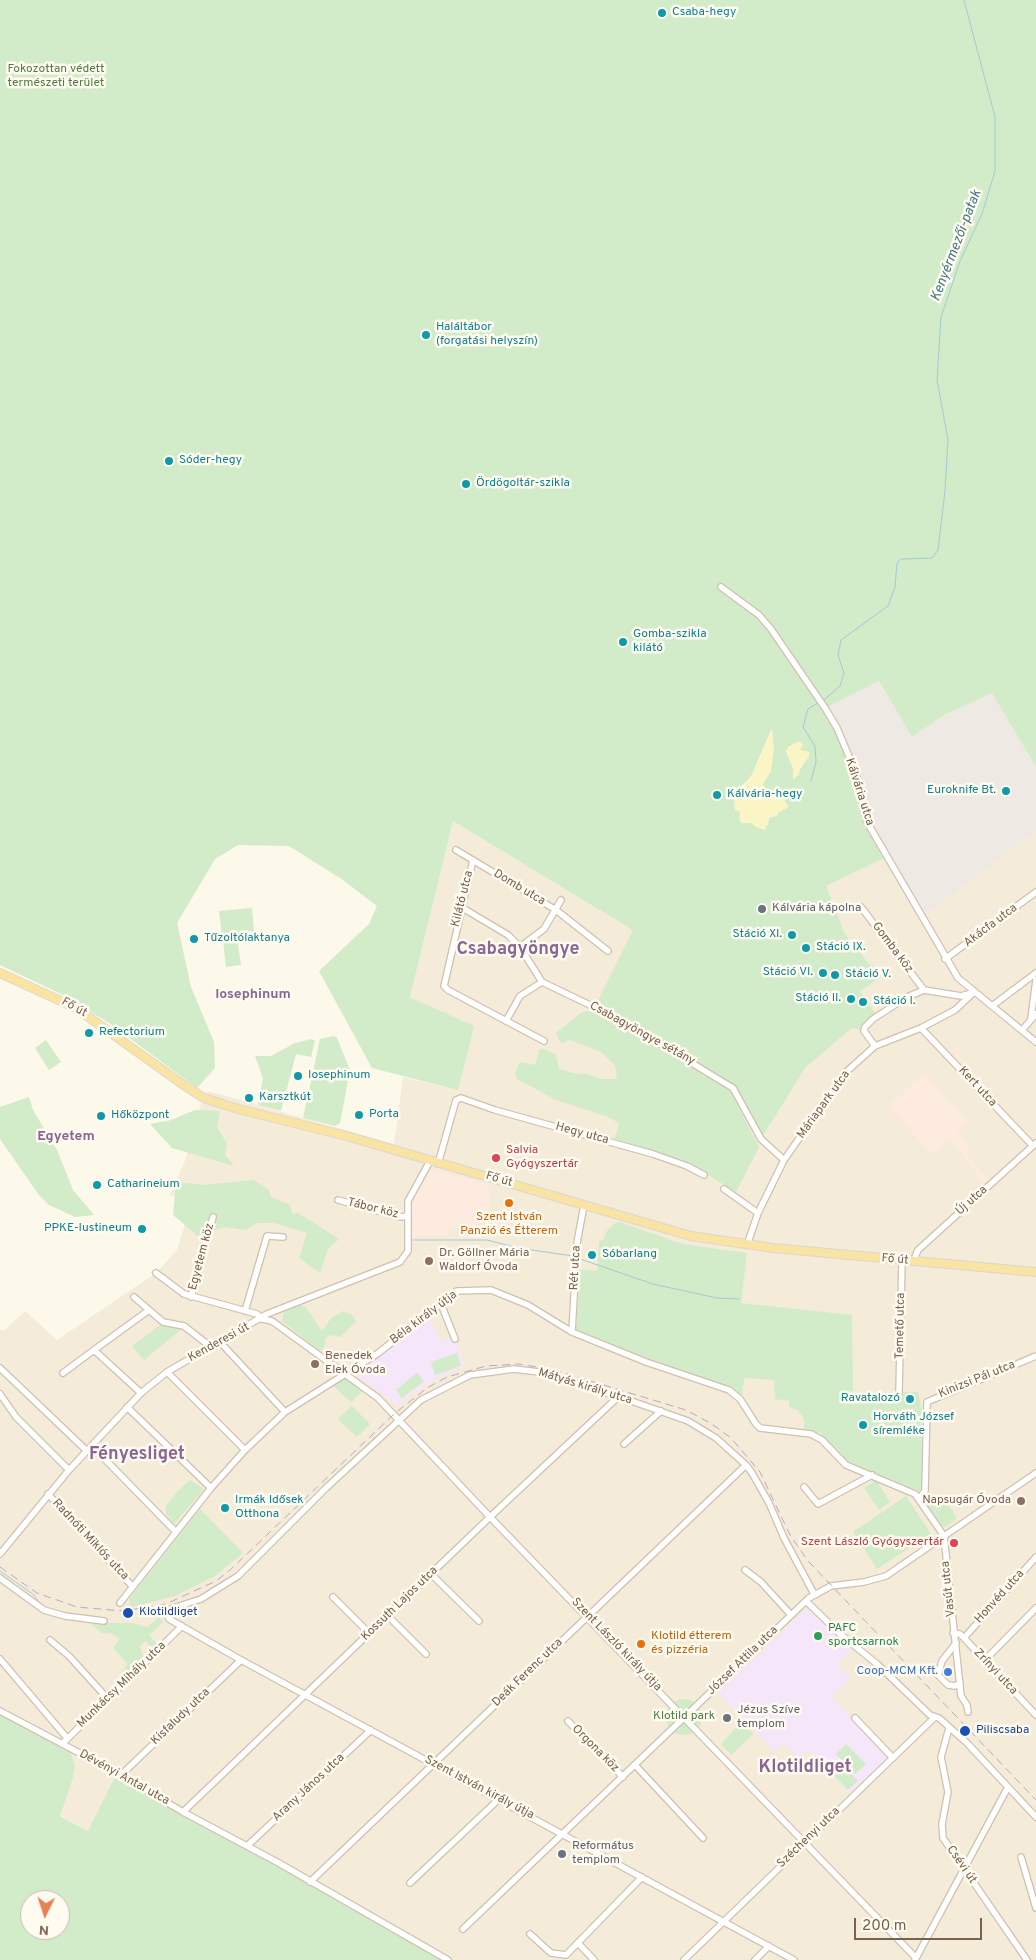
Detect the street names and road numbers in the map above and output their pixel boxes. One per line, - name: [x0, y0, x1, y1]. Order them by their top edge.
- street label: Kálvária utca: [841, 756, 877, 828]
- street label: Domb utca: [491, 867, 547, 909]
- street label: Kilátó utca: [449, 869, 477, 929]
- street label: Akácfa utca: [961, 901, 1021, 951]
- street label: Gomba köz: [868, 920, 916, 976]
- street label: Fő út: [59, 995, 89, 1021]
- street label: Csabagyöngye sétány: [587, 999, 697, 1069]
- street label: Kert utca: [955, 1064, 999, 1110]
- street label: Máriapark utca: [794, 1068, 854, 1142]
- street label: Hegy utca: [554, 1120, 610, 1148]
- street label: Fő út: [484, 1169, 514, 1191]
- street label: Új utca: [953, 1183, 991, 1219]
- street label: Tábor köz: [346, 1196, 400, 1222]
- street label: Egyetem köz: [186, 1222, 218, 1292]
- street label: Rét utca: [568, 1245, 584, 1291]
- street label: Fő út: [881, 1252, 909, 1268]
- street label: Béla király útja: [388, 1288, 460, 1348]
- street label: Temető utca: [893, 1293, 909, 1359]
- street label: Kenderesi út: [186, 1320, 252, 1366]
- street label: Kinizsi Pál utca: [937, 1358, 1017, 1402]
- street label: Mátyás király utca: [536, 1366, 634, 1408]
- street label: Radnóti Miklós utca: [49, 1496, 131, 1584]
- street label: Vasút utca: [939, 1560, 959, 1618]
- street label: Kossuth Lajos utca: [359, 1564, 441, 1644]
- street label: Honvéd utca: [972, 1567, 1028, 1627]
- street label: Szent László király útja: [568, 1595, 664, 1695]
- street label: József Attila utca: [705, 1623, 781, 1699]
- street label: Deák Ferenc utca: [490, 1636, 566, 1710]
- street label: Munkácsy Mihály utca: [75, 1639, 169, 1731]
- street label: Zrínyi utca: [970, 1646, 1020, 1698]
- street label: Kisfaludy utca: [149, 1685, 213, 1749]
- street label: Orgona köz: [568, 1722, 622, 1776]
- street label: Dévényi Antal utca: [76, 1747, 172, 1809]
- street label: Arany János utca: [270, 1751, 348, 1825]
- street label: Szent István király útja: [422, 1753, 536, 1823]
- street label: Széchenyi utca: [775, 1805, 843, 1871]
- street label: Csévi út: [943, 1843, 979, 1887]

